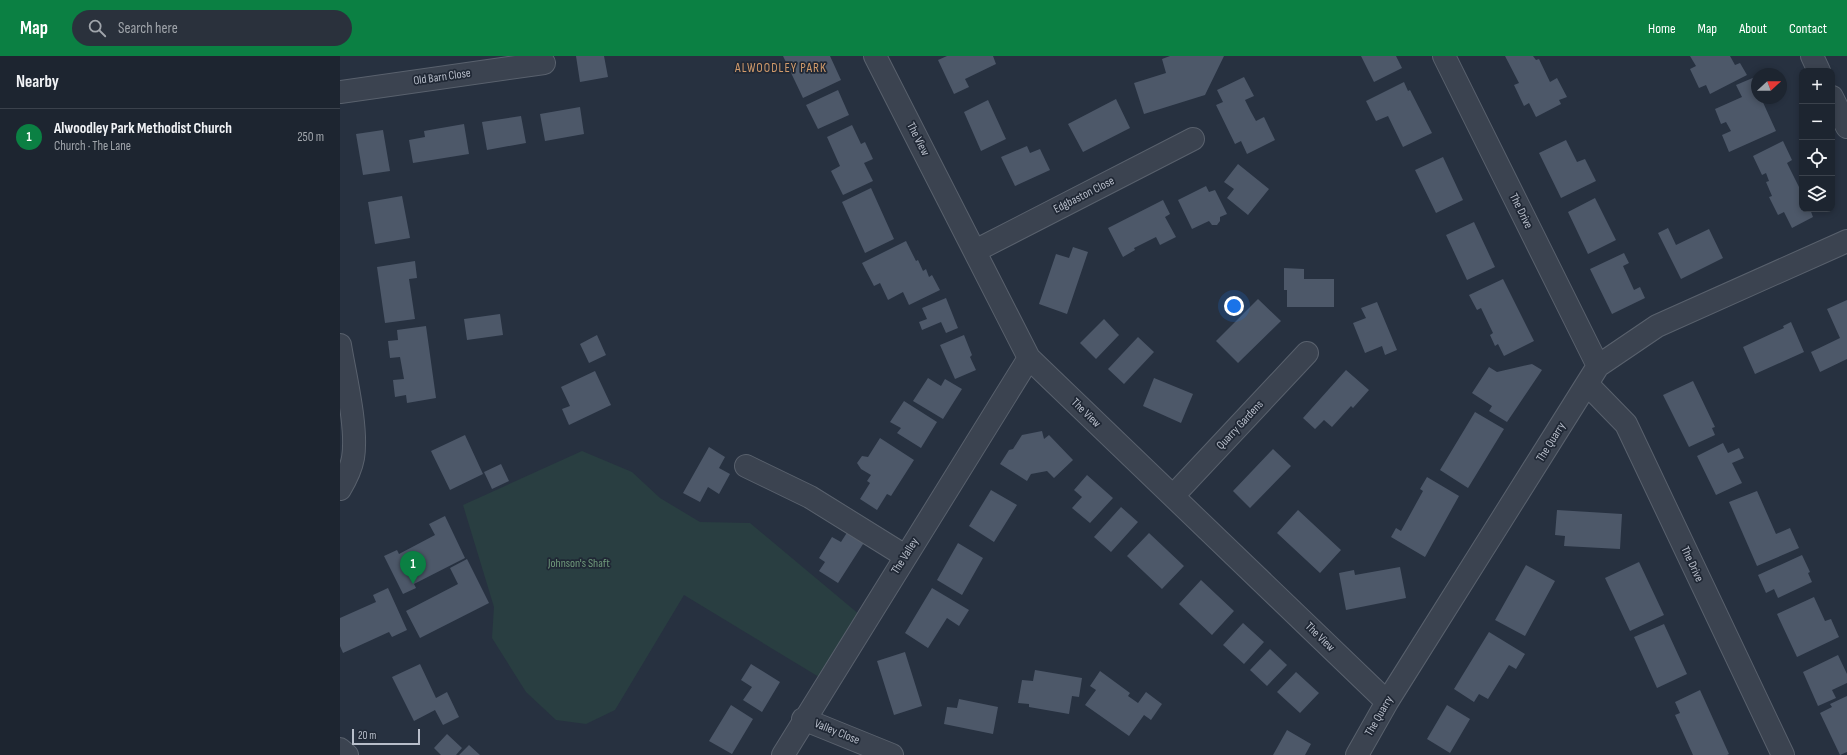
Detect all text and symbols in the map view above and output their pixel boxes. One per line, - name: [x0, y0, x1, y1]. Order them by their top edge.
- search box: [72, 10, 352, 46]
- text: Map: [20, 17, 48, 40]
- icon: search: [86, 17, 108, 39]
- text: Search here: [118, 19, 178, 38]
- text: Home: [1648, 20, 1676, 37]
- text: Map: [1698, 20, 1717, 37]
- text: About: [1739, 20, 1767, 37]
- text: Contact: [1789, 20, 1827, 37]
- district label: ALWOODLEY PARK: [734, 60, 827, 76]
- street label: Old Barn Close: [412, 66, 472, 88]
- north arrow: [1751, 68, 1787, 104]
- map controls: [1799, 68, 1835, 212]
- button: +: [1799, 68, 1835, 104]
- text: Nearby: [16, 72, 59, 92]
- button: −: [1799, 104, 1835, 140]
- text: Alwoodley Park Methodist Church: [54, 119, 232, 138]
- street label: The View: [903, 120, 933, 159]
- text: 1: [26, 129, 32, 145]
- text: 250 m: [297, 129, 324, 145]
- text: Church · The Lane: [54, 138, 131, 154]
- button: locate: [1799, 140, 1835, 176]
- street label: Edgbaston Close: [1051, 173, 1117, 217]
- button: layers: [1799, 176, 1835, 212]
- street label: The Drive: [1506, 191, 1536, 231]
- your location: [1224, 296, 1244, 316]
- street label: The View: [1068, 395, 1104, 431]
- street label: Quarry Gardens: [1213, 397, 1267, 453]
- street label: The Quarry: [1533, 419, 1569, 465]
- street label: The Valley: [888, 535, 922, 577]
- street label: The Drive: [1677, 544, 1707, 584]
- pin: 1: [400, 551, 426, 584]
- park label: Johnson's Shaft: [547, 556, 610, 571]
- street label: The View: [1302, 619, 1338, 655]
- street label: The Quarry: [1362, 693, 1397, 739]
- street label: Valley Close: [812, 716, 862, 748]
- scale bar: [352, 727, 420, 746]
- text: 20 m: [358, 729, 376, 742]

